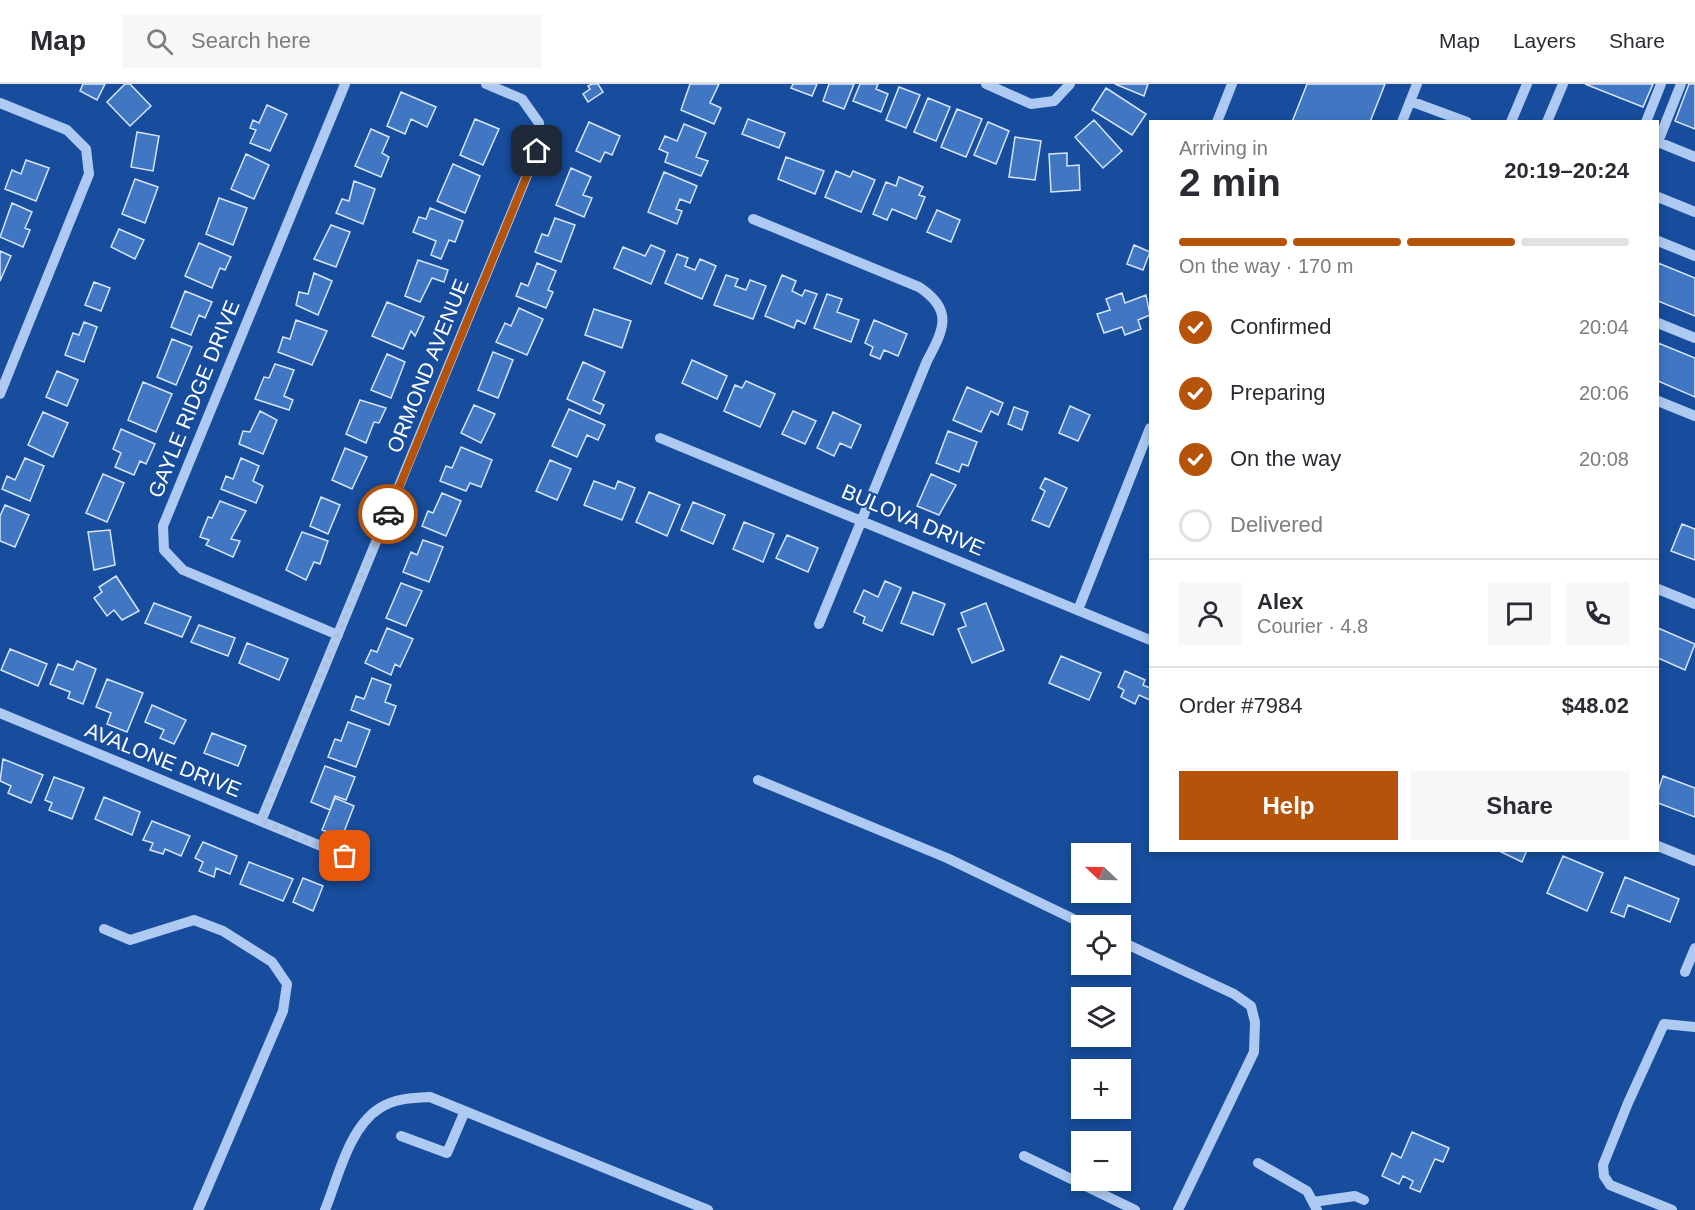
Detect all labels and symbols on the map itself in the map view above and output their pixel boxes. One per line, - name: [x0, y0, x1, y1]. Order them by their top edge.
- pin: [511, 125, 562, 176]
- street label: ORMOND AVENUE: [382, 276, 473, 456]
- street label: GAYLE RIDGE DRIVE: [143, 297, 244, 501]
- street label: BULOVA DRIVE: [839, 479, 988, 560]
- courier: [358, 484, 418, 544]
- street label: AVALONE DRIVE: [82, 718, 245, 801]
- pin: [319, 830, 370, 881]
- north arrow: [1071, 843, 1131, 903]

